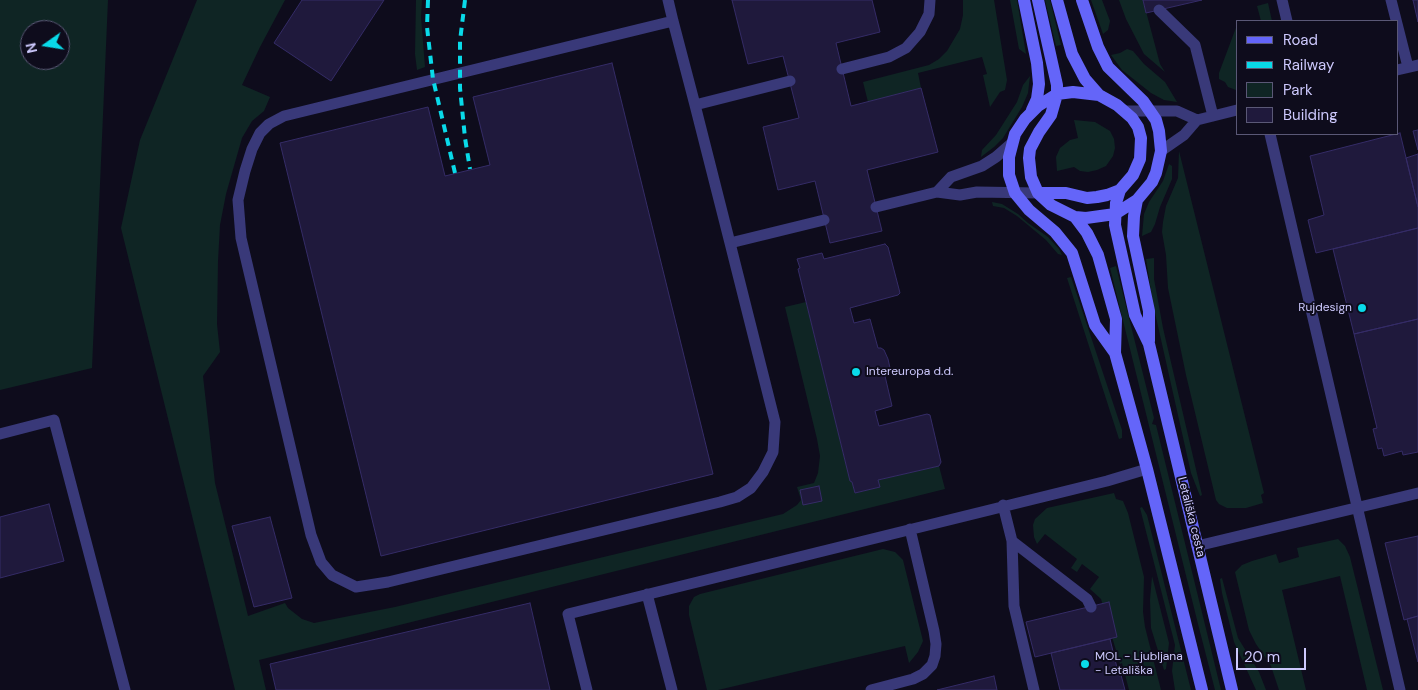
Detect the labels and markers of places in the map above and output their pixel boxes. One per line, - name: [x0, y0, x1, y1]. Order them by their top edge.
- place label: Rujdesign: [1298, 301, 1352, 315]
- marker: Rujdesign: [1356, 302, 1368, 314]
- place label: Intereuropa d.d.: [866, 365, 953, 379]
- marker: Intereuropa d.d.: [850, 366, 862, 378]
- place label: MOL - Ljubljana - Letališka: [1095, 650, 1183, 678]
- marker: MOL - Ljubljana - Letališka: [1079, 658, 1091, 670]

